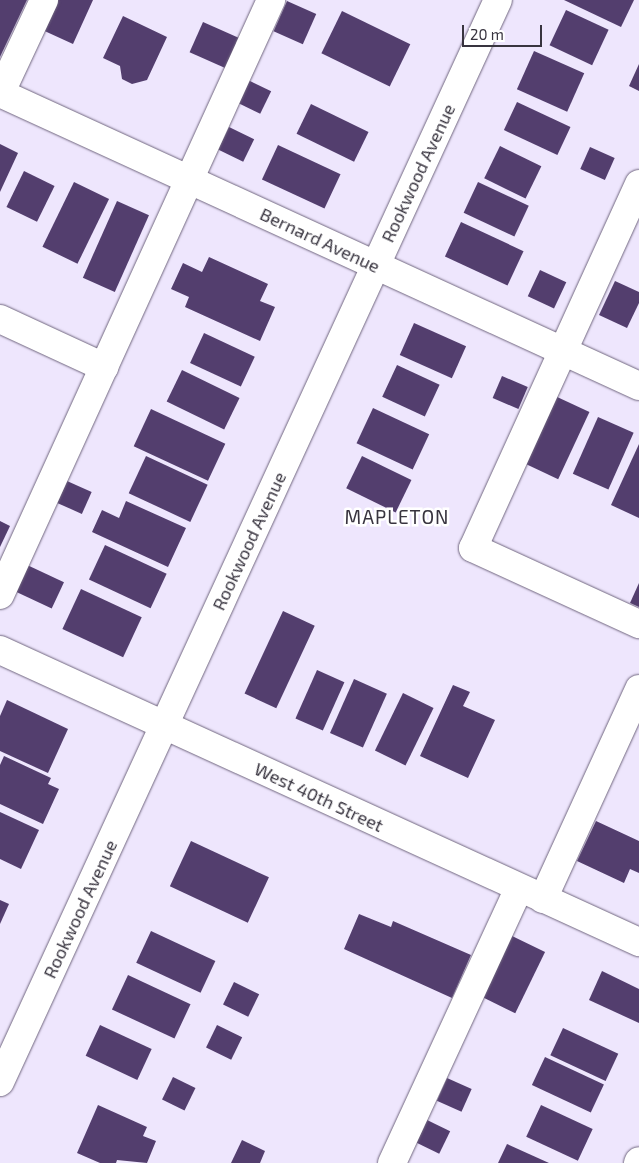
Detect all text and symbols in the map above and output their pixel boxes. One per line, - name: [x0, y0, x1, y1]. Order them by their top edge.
- scale bar: [464, 15, 544, 47]
- text: 20 m: [470, 25, 504, 43]
- street label: Rookwood Avenue: [376, 100, 460, 246]
- street label: Bernard Avenue: [256, 203, 384, 277]
- street label: Rookwood Avenue: [207, 468, 291, 614]
- district label: MAPLETON: [344, 506, 450, 528]
- street label: West 40th Street: [251, 758, 387, 836]
- street label: Rookwood Avenue: [38, 836, 122, 982]

